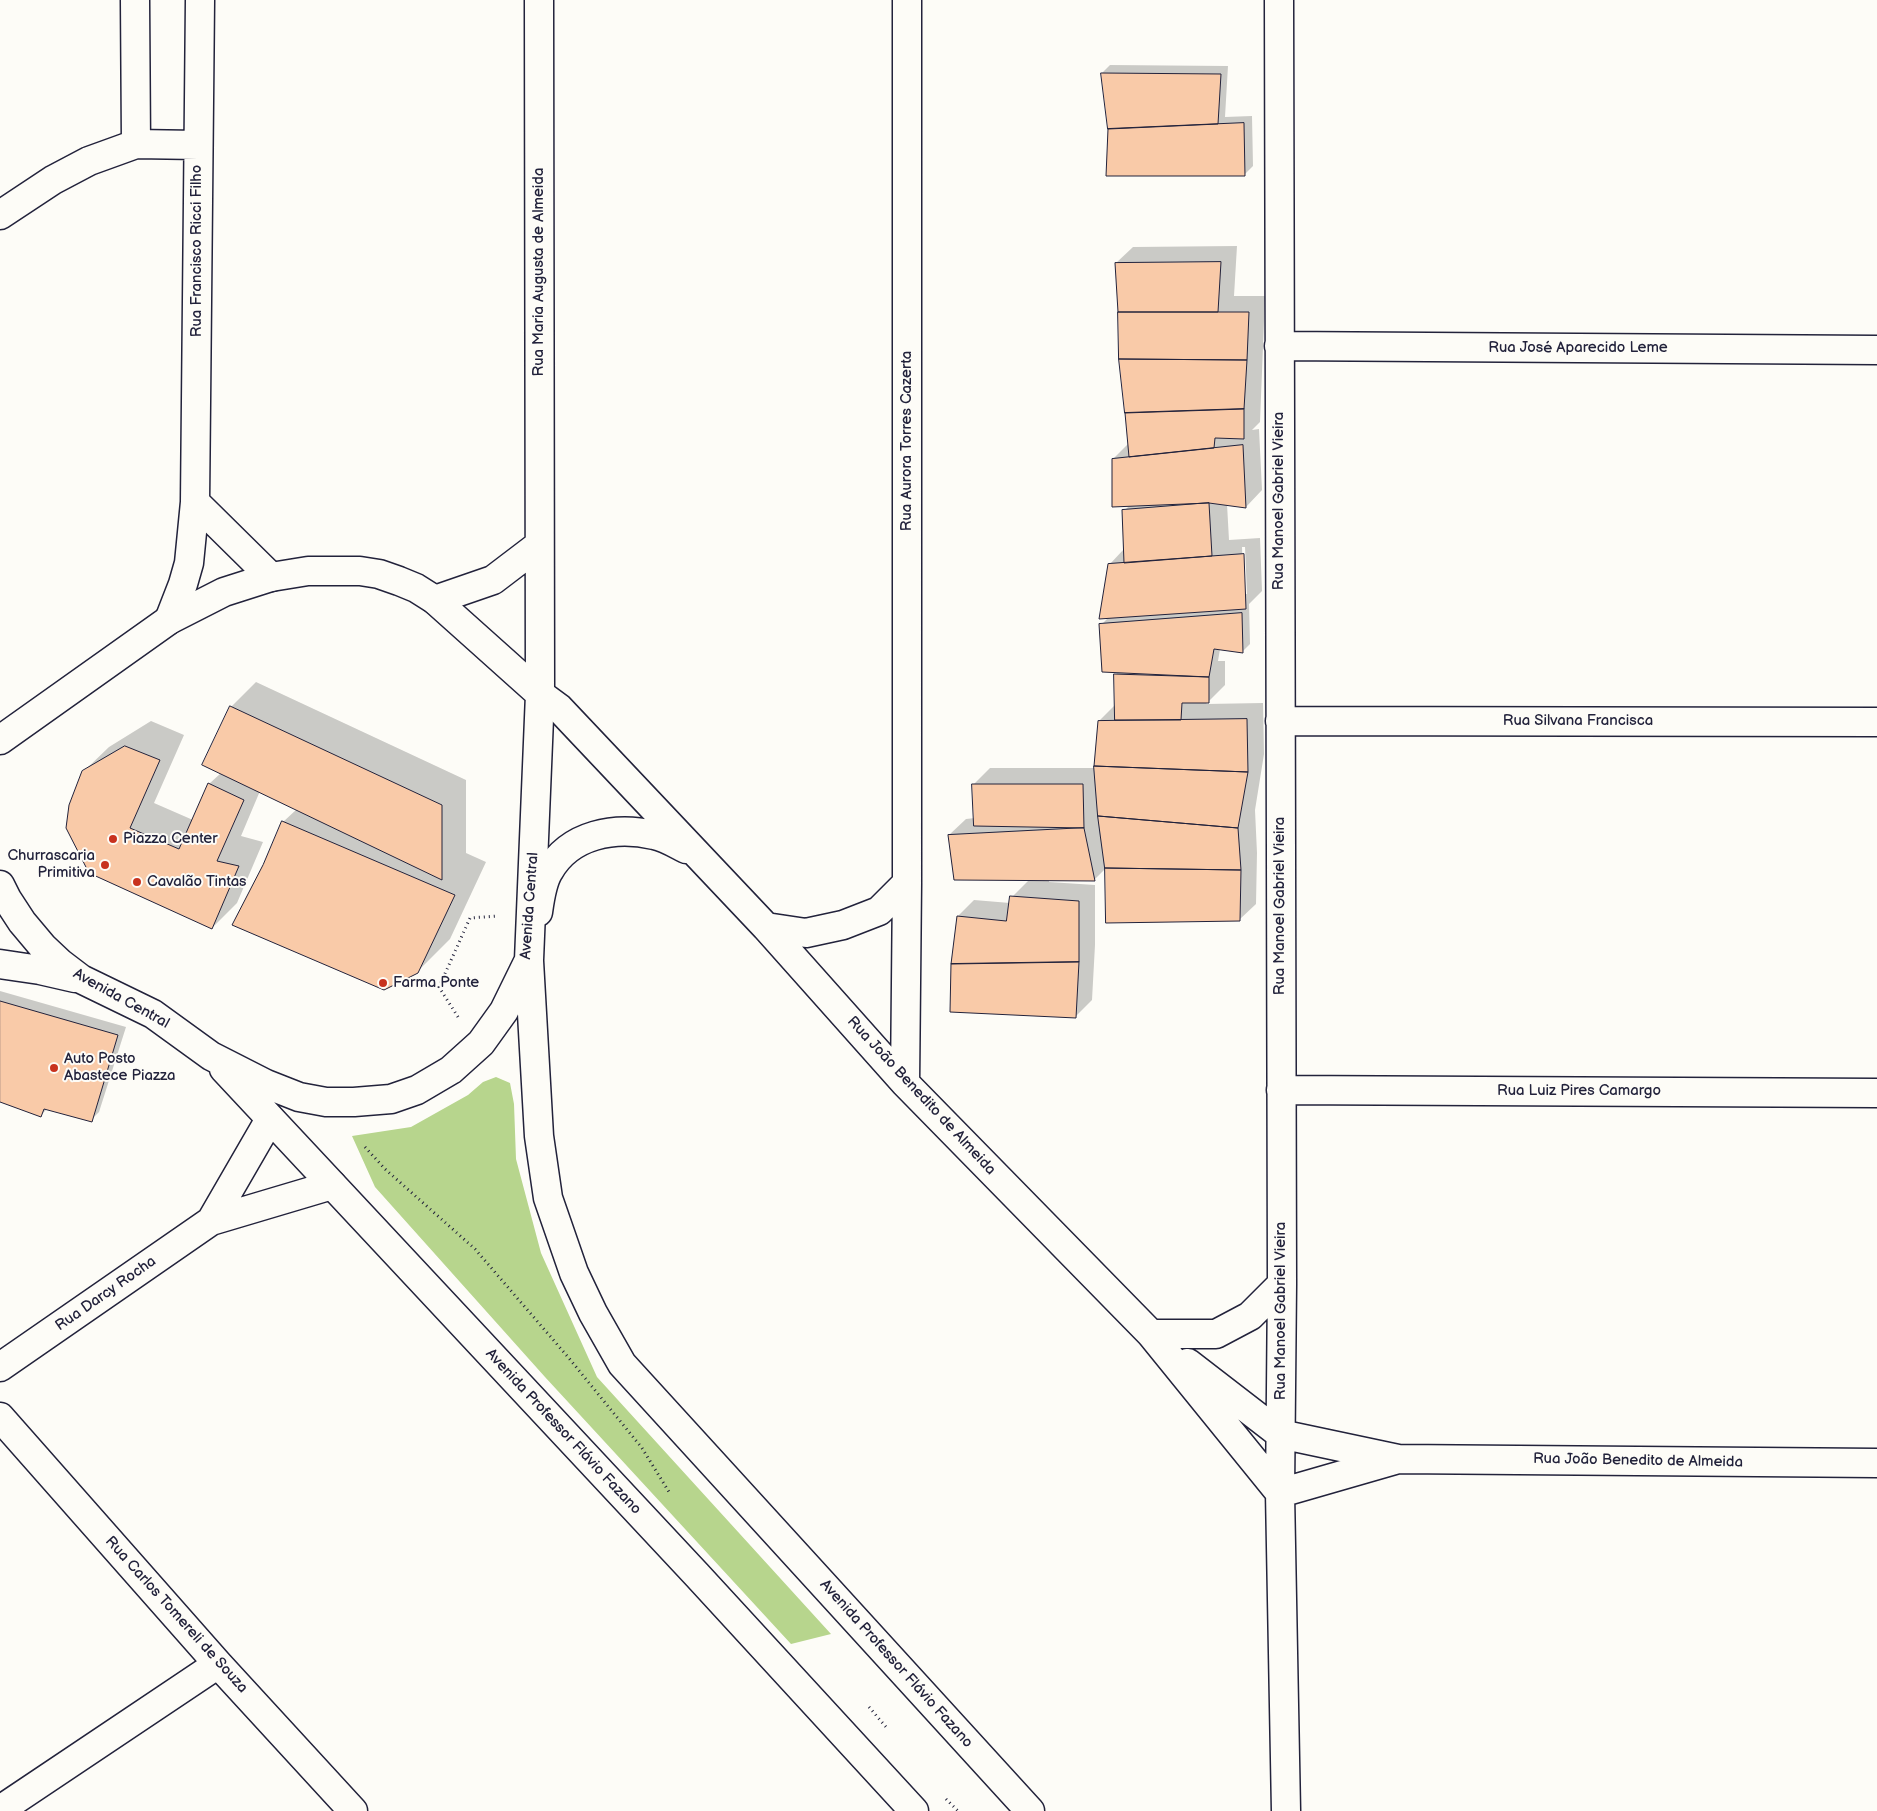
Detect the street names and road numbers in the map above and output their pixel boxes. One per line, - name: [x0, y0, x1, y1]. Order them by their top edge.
- street label: Rua Francisco Ricci Filho: [188, 165, 206, 337]
- street label: Rua Maria Augusta de Almeida: [530, 168, 548, 376]
- street label: Rua José Aparecido Leme: [1488, 339, 1668, 357]
- street label: Rua Aurora Torres Cazerta: [898, 351, 916, 531]
- street label: Rua Manoel Gabriel Vieira: [1270, 412, 1288, 590]
- street label: Rua Silvana Francisca: [1503, 712, 1653, 730]
- street label: Rua Manoel Gabriel Vieira: [1271, 817, 1289, 995]
- street label: Avenida Central: [517, 852, 543, 960]
- street label: Avenida Central: [70, 965, 172, 1033]
- street label: Rua João Benedito de Almeida: [843, 1013, 999, 1179]
- street label: Rua Luiz Pires Camargo: [1497, 1082, 1661, 1100]
- street label: Rua Manoel Gabriel Vieira: [1272, 1222, 1290, 1400]
- street label: Rua Darcy Rocha: [52, 1253, 160, 1335]
- street label: Avenida Professor Flávio Fazano: [481, 1345, 645, 1519]
- street label: Rua João Benedito de Almeida: [1533, 1450, 1743, 1472]
- street label: Rua Carlos Tomereli de Souza: [101, 1533, 251, 1697]
- street label: Avenida Professor Flávio Fazano: [816, 1576, 976, 1752]

